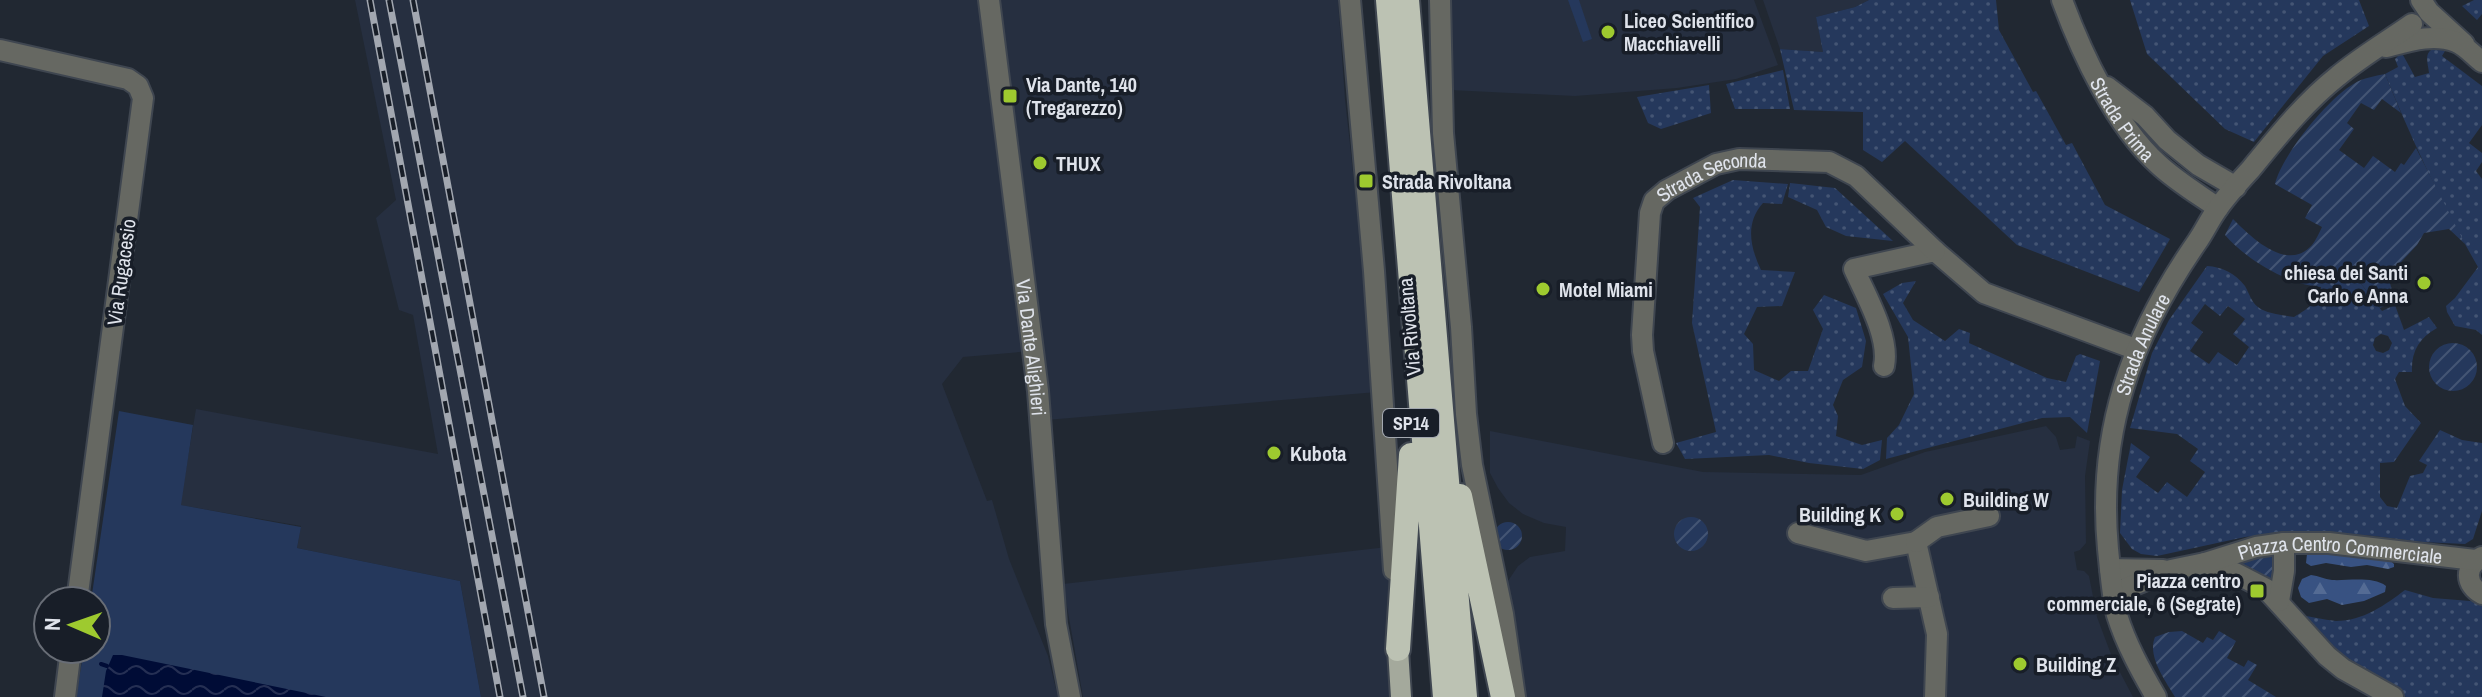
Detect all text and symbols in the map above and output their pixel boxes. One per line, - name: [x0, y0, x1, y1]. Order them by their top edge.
- place label: Liceo Scientifico Macchiavelli: [1624, 7, 1754, 57]
- marker: Liceo Scientifico Macchiavelli: [1599, 23, 1617, 41]
- place label: Via Dante, 140 (Tregarezzo): [1026, 71, 1137, 121]
- street label: Strada Prima: [2084, 72, 2161, 167]
- marker: Via Dante, 140 (Tregarezzo): [1001, 87, 1019, 105]
- street label: Strada Seconda: [1650, 146, 1767, 207]
- place label: THUX: [1056, 150, 1101, 177]
- marker: THUX: [1031, 154, 1049, 172]
- place label: Strada Rivoltana: [1382, 168, 1511, 195]
- marker: Strada Rivoltana: [1357, 172, 1375, 190]
- street label: Via Rugacesio: [100, 217, 142, 327]
- place label: chiesa dei Santi Carlo e Anna: [2284, 259, 2408, 309]
- marker: chiesa dei Santi Carlo e Anna: [2415, 274, 2433, 292]
- place label: Motel Miami: [1559, 276, 1653, 303]
- street label: Via Dante Alighieri: [1011, 277, 1053, 417]
- street label: Via Rivoltana: [1391, 277, 1427, 377]
- marker: Motel Miami: [1534, 280, 1552, 298]
- street label: Strada Anulare: [2109, 288, 2176, 398]
- road number: SP14: [1383, 409, 1439, 437]
- place label: Kubota: [1290, 440, 1346, 467]
- marker: Kubota: [1265, 444, 1283, 462]
- place label: Building W: [1963, 486, 2049, 513]
- marker: Building W: [1938, 490, 1956, 508]
- place label: Building K: [1799, 501, 1881, 528]
- marker: Building K: [1888, 505, 1906, 523]
- street label: Piazza Centro Commerciale: [2234, 529, 2444, 570]
- place label: Piazza centro commerciale, 6 (Segrate): [2047, 567, 2241, 617]
- marker: Piazza centro commerciale, 6 (Segrate): [2248, 582, 2266, 600]
- north arrow: [32, 585, 112, 665]
- text: N: [37, 617, 67, 631]
- place label: Building Z: [2036, 651, 2116, 678]
- marker: Building Z: [2011, 655, 2029, 673]

